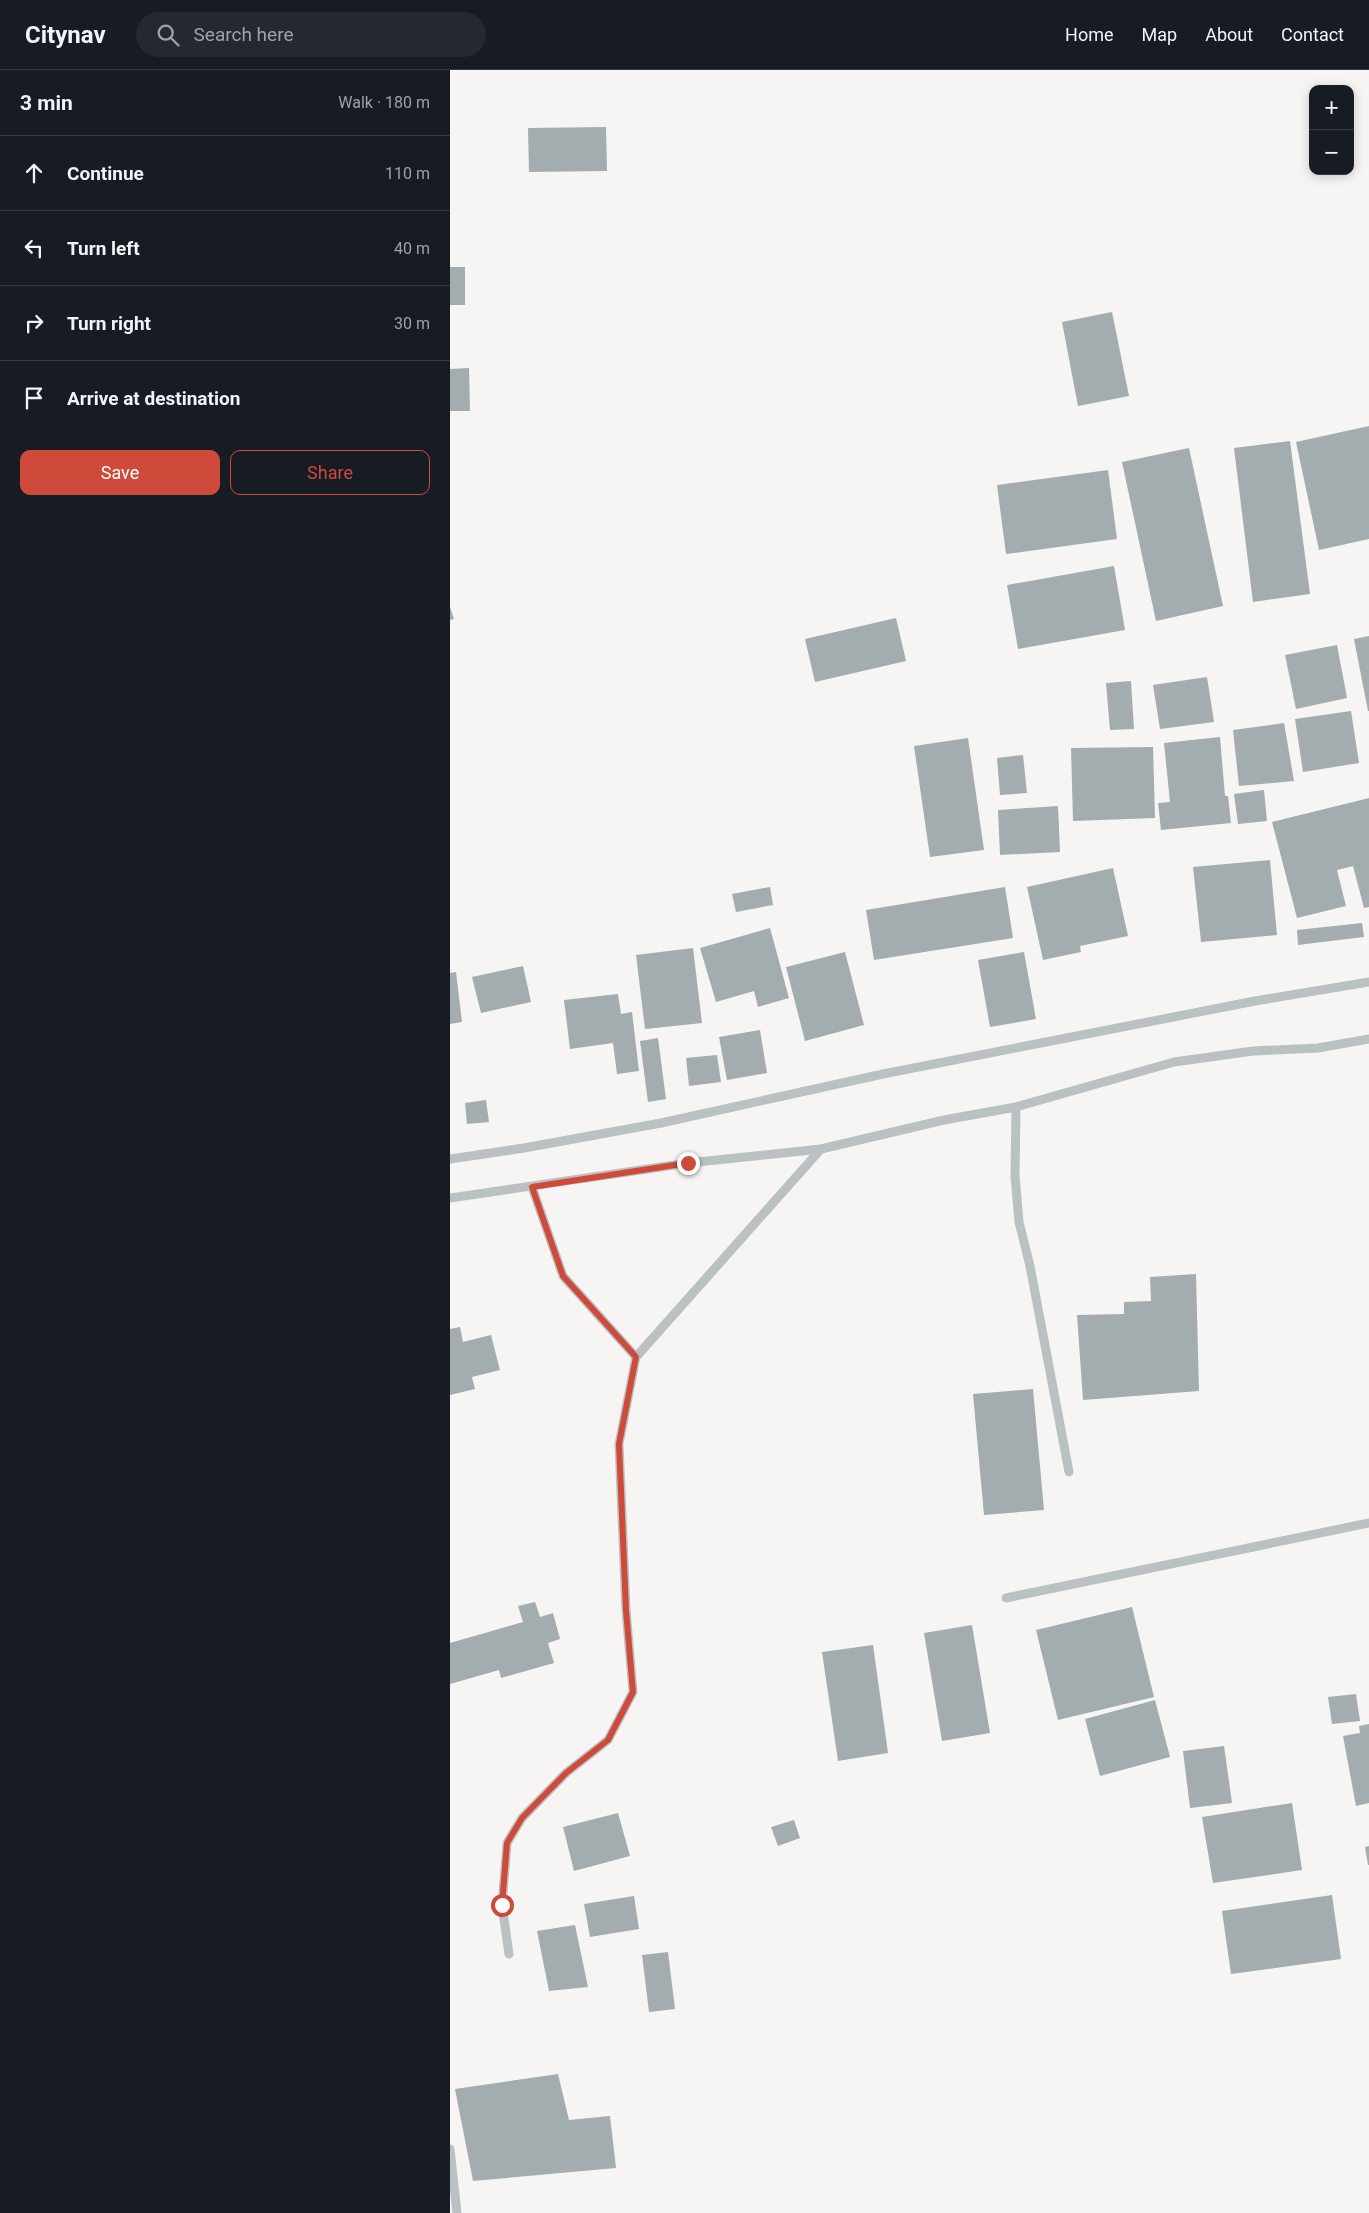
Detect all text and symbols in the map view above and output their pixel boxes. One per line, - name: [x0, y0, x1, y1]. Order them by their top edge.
- search box: [136, 12, 486, 57]
- text: Citynav: [25, 21, 106, 49]
- icon: search: [154, 21, 182, 49]
- text: Search here: [194, 23, 294, 46]
- text: Home: [1065, 24, 1114, 45]
- text: Map: [1142, 24, 1177, 45]
- text: About: [1205, 24, 1253, 45]
- text: Contact: [1281, 24, 1344, 45]
- map controls: [1309, 85, 1354, 175]
- button: +: [1309, 85, 1354, 130]
- text: 3 min: [20, 91, 73, 115]
- text: Walk · 180 m: [338, 93, 430, 112]
- button: −: [1309, 130, 1354, 175]
- icon: ahead: [20, 159, 48, 187]
- text: Continue: [67, 162, 144, 185]
- text: 110 m: [385, 164, 430, 183]
- icon: left: [20, 234, 48, 262]
- text: Turn left: [67, 237, 140, 260]
- text: 40 m: [394, 239, 430, 258]
- icon: right: [20, 309, 48, 337]
- text: Turn right: [67, 312, 151, 335]
- text: 30 m: [394, 314, 430, 333]
- icon: arrive: [20, 384, 48, 412]
- text: Arrive at destination: [67, 387, 240, 410]
- button: Save: [20, 450, 220, 495]
- button: Share: [230, 450, 430, 495]
- route end: [677, 1152, 700, 1175]
- route start: [491, 1894, 514, 1917]

